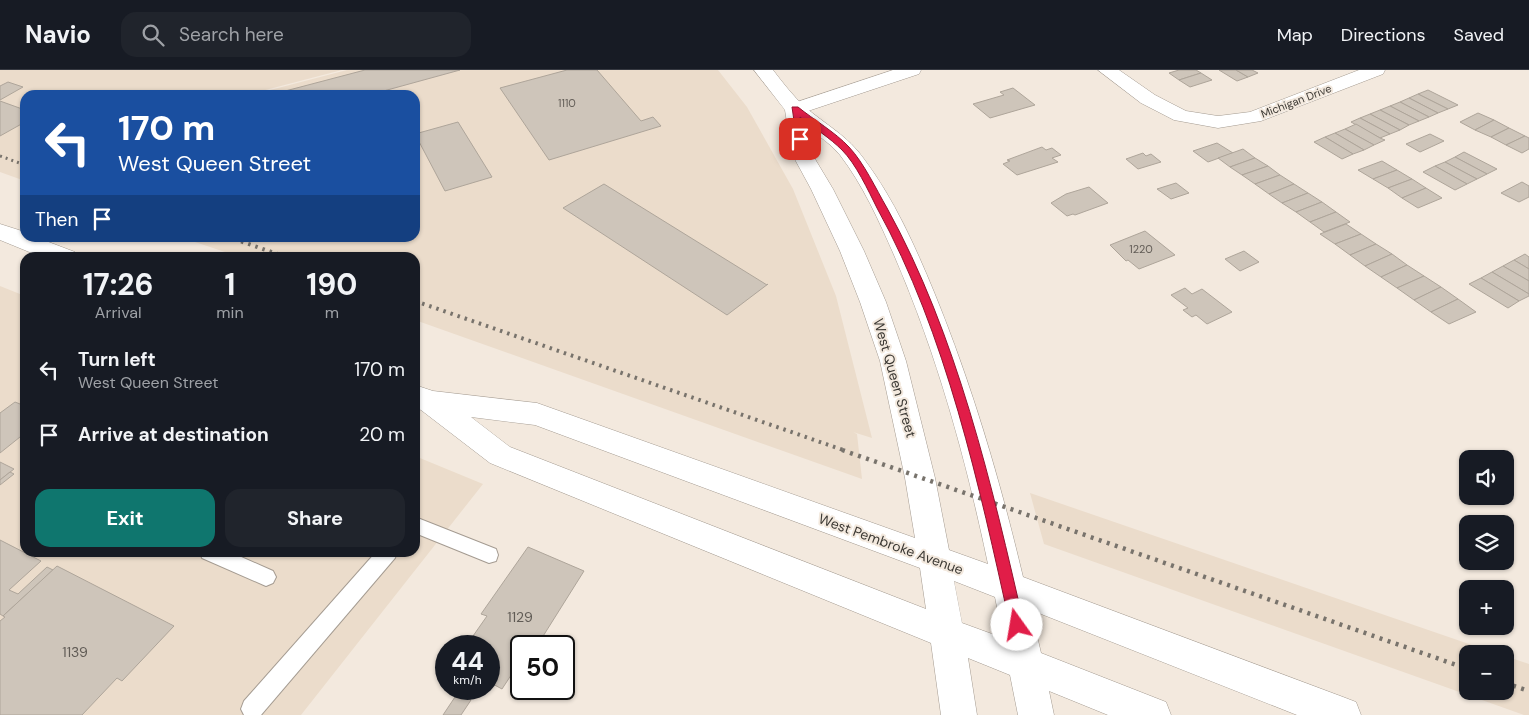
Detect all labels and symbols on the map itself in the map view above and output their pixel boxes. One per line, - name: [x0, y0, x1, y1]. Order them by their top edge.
- street label: Michigan Drive: [1259, 81, 1333, 121]
- house number: 1110: [558, 96, 576, 110]
- pin: [779, 118, 821, 160]
- house number: 1220: [1129, 242, 1153, 256]
- street label: West Queen Street: [869, 316, 921, 440]
- street label: West Pembroke Avenue: [816, 509, 966, 579]
- position arrow: [990, 598, 1042, 650]
- house number: 1129: [507, 608, 533, 626]
- speed limit sign: 50: [510, 635, 575, 700]
- house number: 1139: [62, 643, 88, 661]

